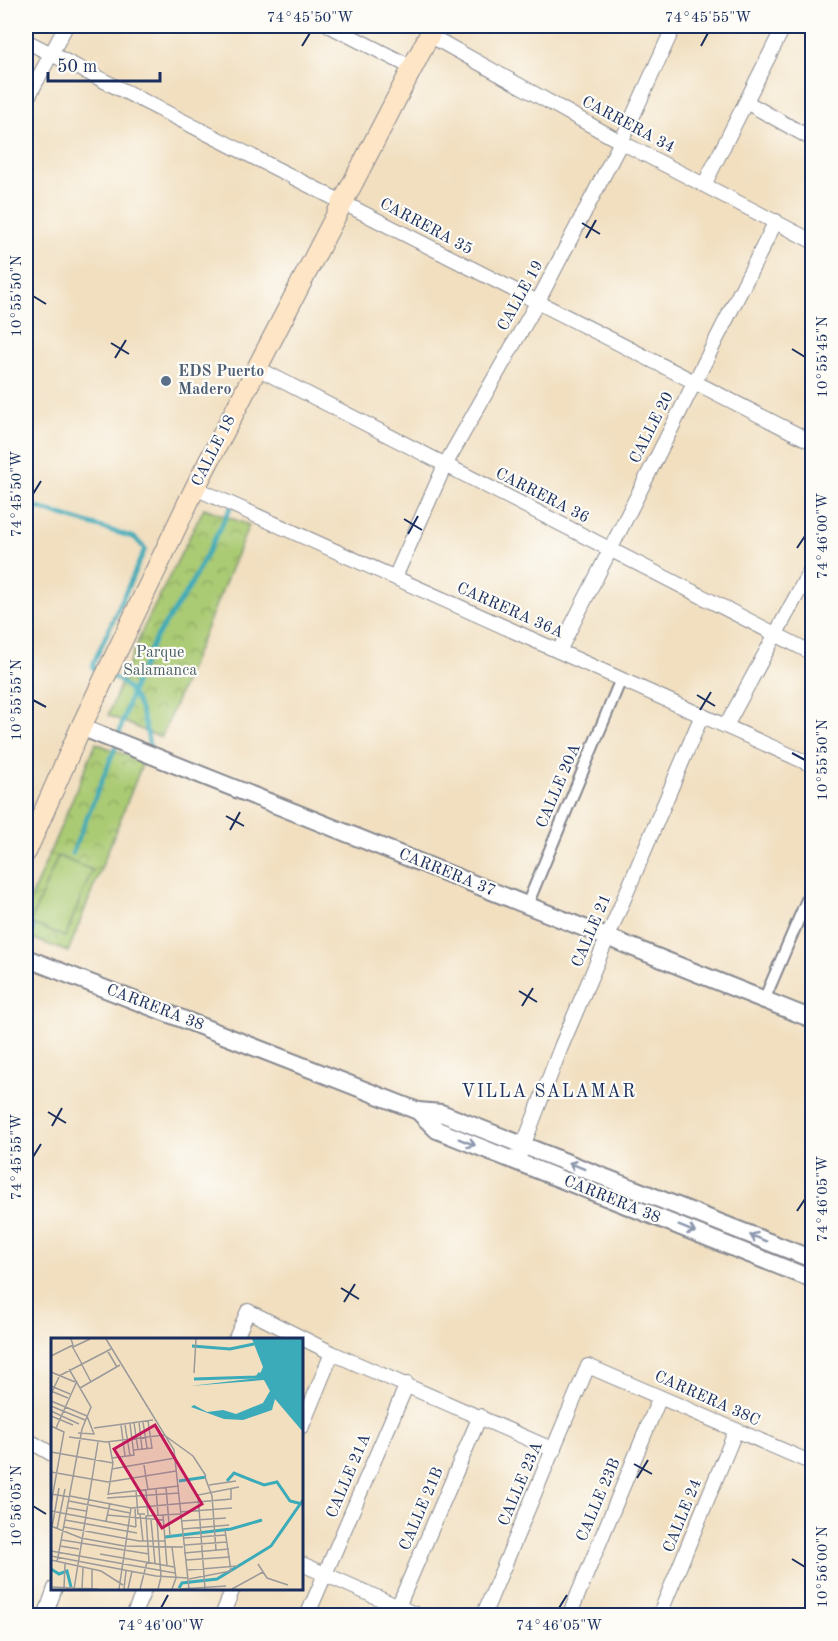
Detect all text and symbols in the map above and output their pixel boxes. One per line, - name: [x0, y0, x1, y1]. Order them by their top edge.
- text: 74°45'50"W: [267, 11, 353, 26]
- text: 74°45'55"W: [665, 11, 751, 26]
- scale bar: [48, 45, 160, 83]
- text: 50 m: [57, 58, 97, 76]
- street label: CARRERA 34: [579, 94, 677, 156]
- street label: CARRERA 35: [377, 196, 475, 258]
- text: 10°55'50"N: [10, 255, 25, 337]
- street label: CALLE 19: [495, 258, 547, 334]
- text: 10°55'45"N: [816, 316, 831, 398]
- place label: EDS Puerto Madero: [178, 364, 264, 398]
- marker: EDS Puerto Madero: [159, 374, 173, 388]
- street label: CALLE 20: [627, 390, 677, 466]
- street label: CALLE 18: [189, 413, 239, 489]
- text: 74°45'50"W: [10, 451, 25, 537]
- street label: CARRERA 36: [493, 466, 591, 526]
- text: 74°46'00"W: [816, 493, 831, 579]
- street label: CARRERA 36A: [454, 580, 566, 642]
- park label: Parque Salamanca: [123, 645, 197, 679]
- text: 10°55'55"N: [10, 659, 25, 741]
- text: 10°55'50"N: [816, 719, 831, 801]
- street label: CALLE 20A: [534, 742, 584, 830]
- street label: CARRERA 37: [396, 846, 498, 900]
- street label: CALLE 21: [569, 892, 615, 970]
- street label: CARRERA 38: [104, 982, 206, 1034]
- district label: VILLA SALAMAR: [461, 1083, 637, 1101]
- text: 74°45'55"W: [10, 1114, 25, 1200]
- one-way arrow: [457, 1137, 475, 1148]
- text: 74°46'05"W: [816, 1156, 831, 1242]
- one-way arrow: [568, 1160, 586, 1171]
- street label: CARRERA 38: [561, 1173, 663, 1227]
- one-way arrow: [677, 1224, 696, 1235]
- one-way arrow: [749, 1232, 768, 1243]
- inset map: [51, 1338, 303, 1590]
- street label: CARRERA 38C: [652, 1369, 762, 1429]
- street label: CALLE 21A: [324, 1432, 374, 1520]
- street label: CALLE 23A: [496, 1440, 546, 1528]
- street label: CALLE 23B: [574, 1456, 624, 1544]
- text: 10°56'05"N: [10, 1465, 25, 1547]
- street label: CALLE 21B: [397, 1465, 447, 1553]
- street label: CALLE 24: [661, 1477, 705, 1555]
- text: 10°56'00"N: [816, 1526, 831, 1608]
- text: 74°46'00"W: [118, 1619, 204, 1634]
- text: 74°46'05"W: [516, 1619, 602, 1634]

